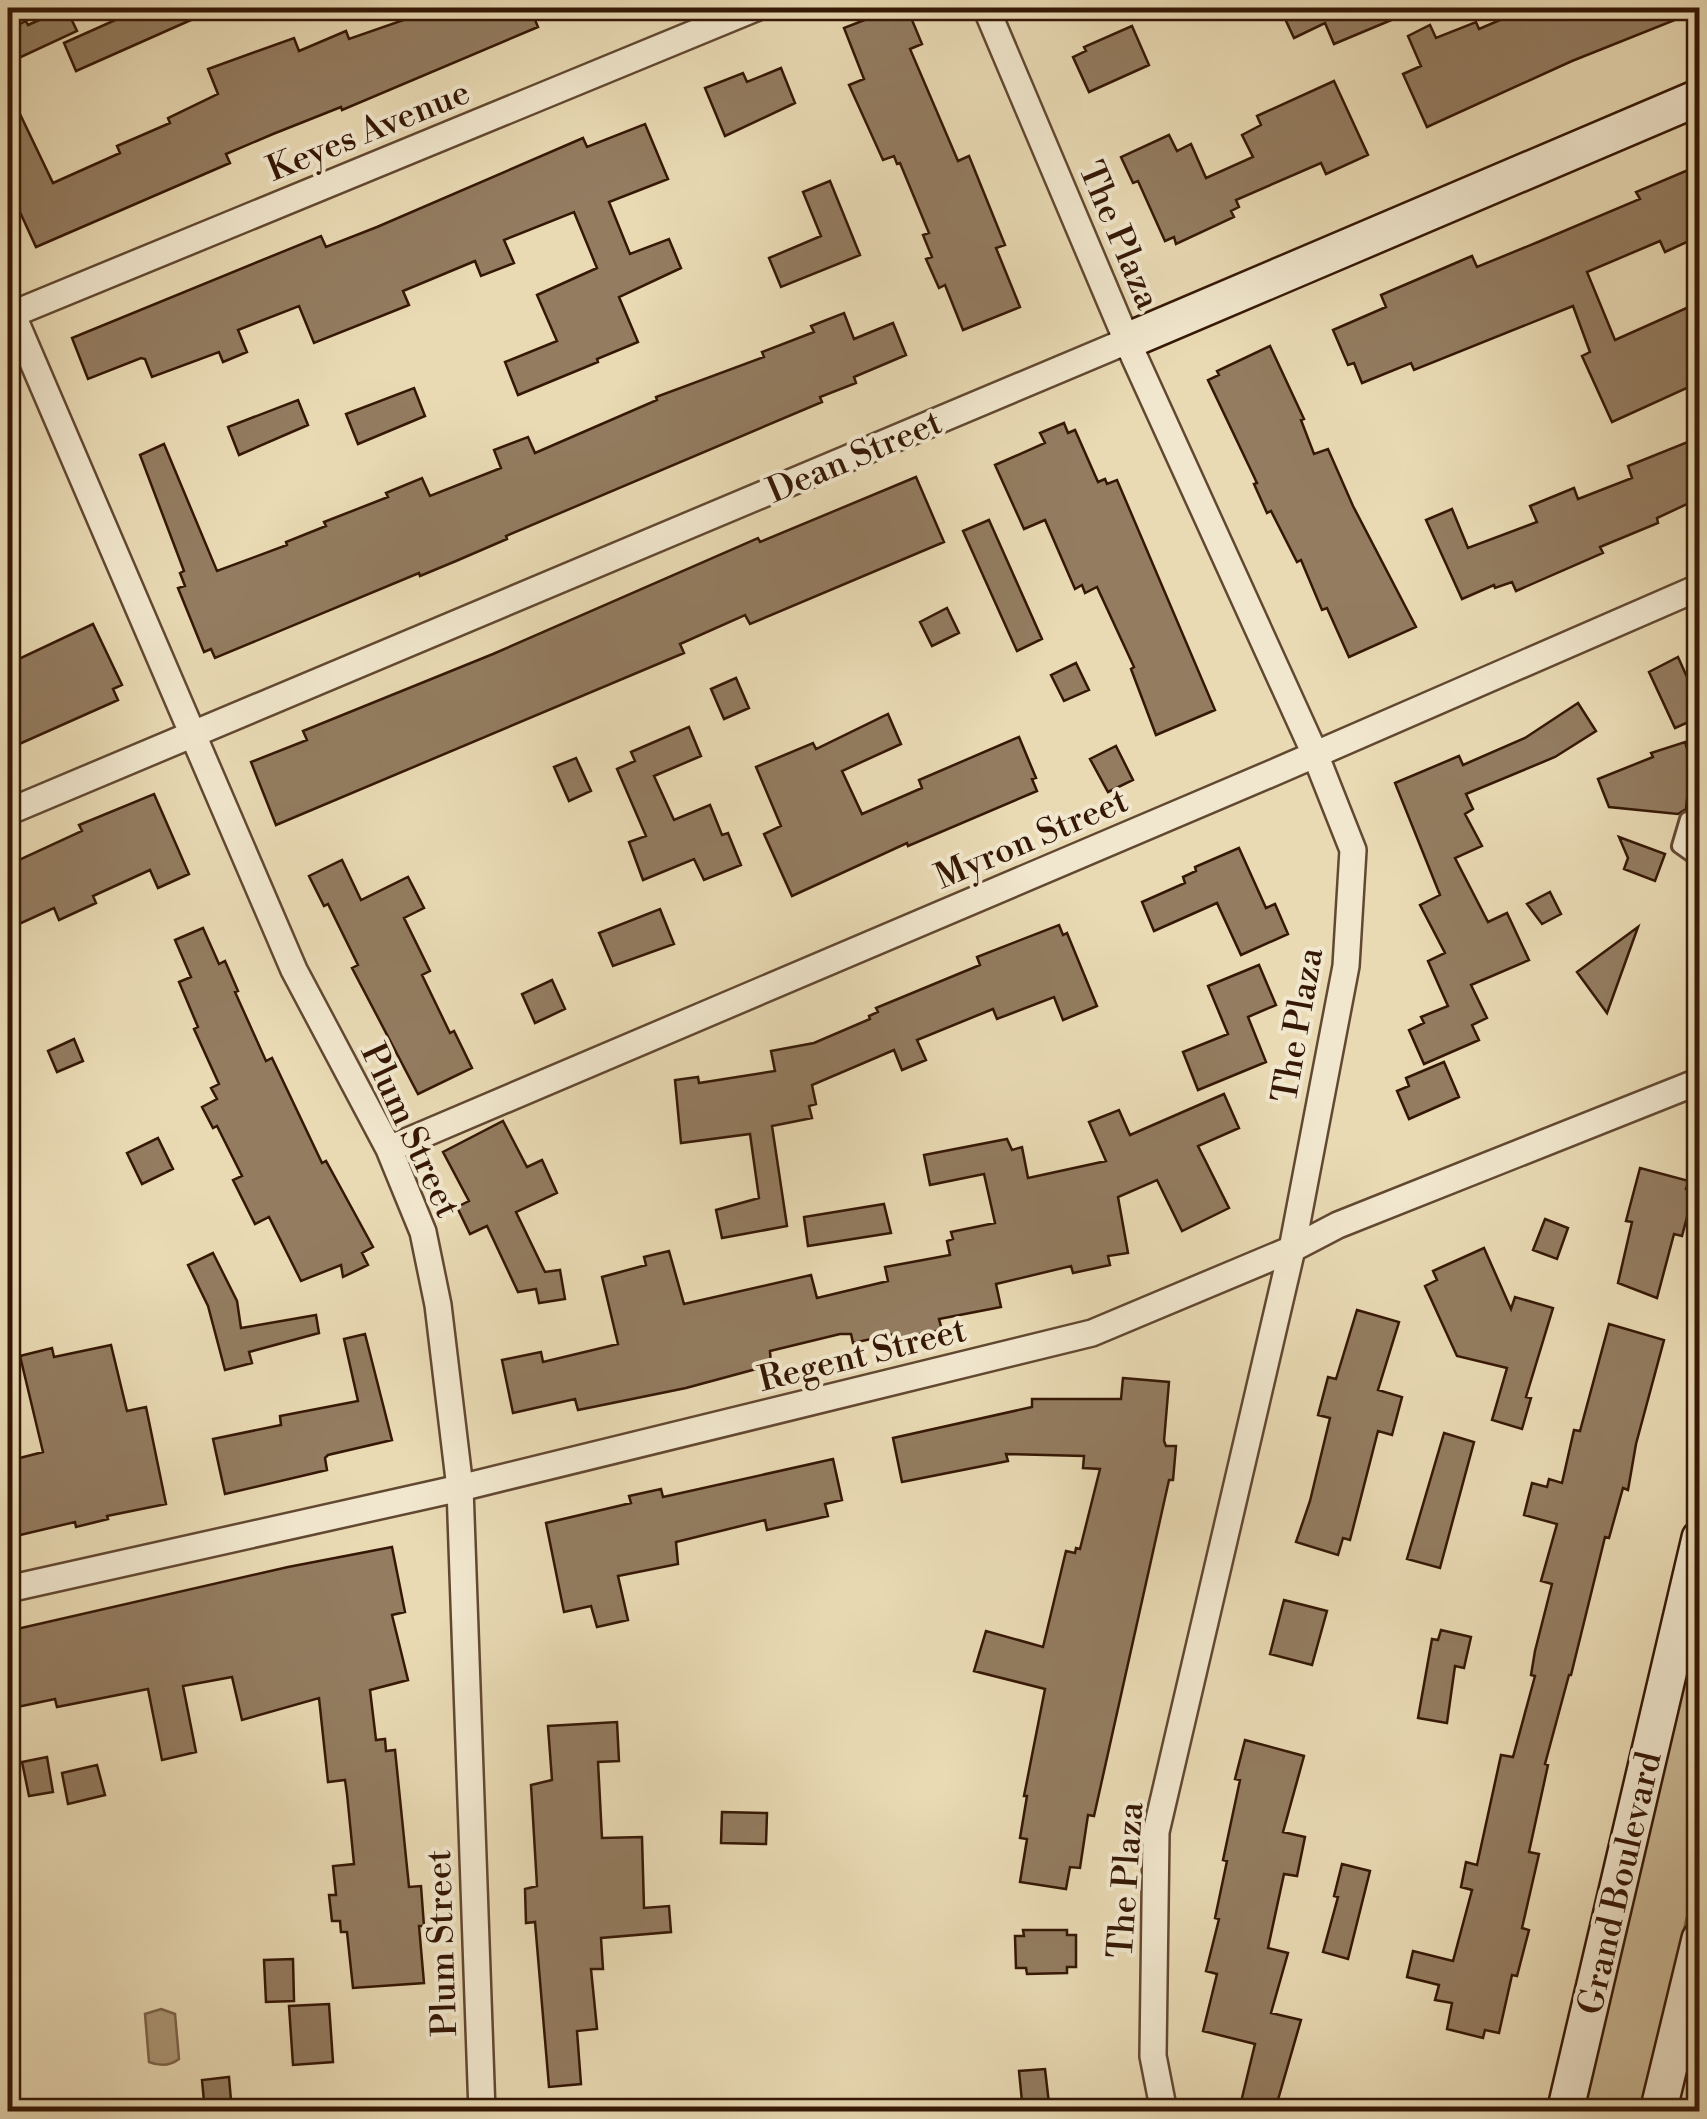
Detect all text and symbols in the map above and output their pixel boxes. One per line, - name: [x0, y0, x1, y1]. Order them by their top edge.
- street label: Keyes Avenue: [261, 71, 476, 192]
- street label: The Plaza: [1068, 155, 1169, 316]
- street label: Dean Street: [761, 401, 948, 513]
- street label: Myron Street: [929, 779, 1135, 899]
- street label: The Plaza: [1264, 944, 1333, 1106]
- street label: Plum Street: [351, 1037, 469, 1225]
- street label: Regent Street: [754, 1309, 971, 1402]
- street label: Grand Boulevard: [1569, 1748, 1672, 2019]
- street label: The Plaza: [1100, 1800, 1153, 1960]
- street label: Plum Street: [418, 1849, 467, 2037]

